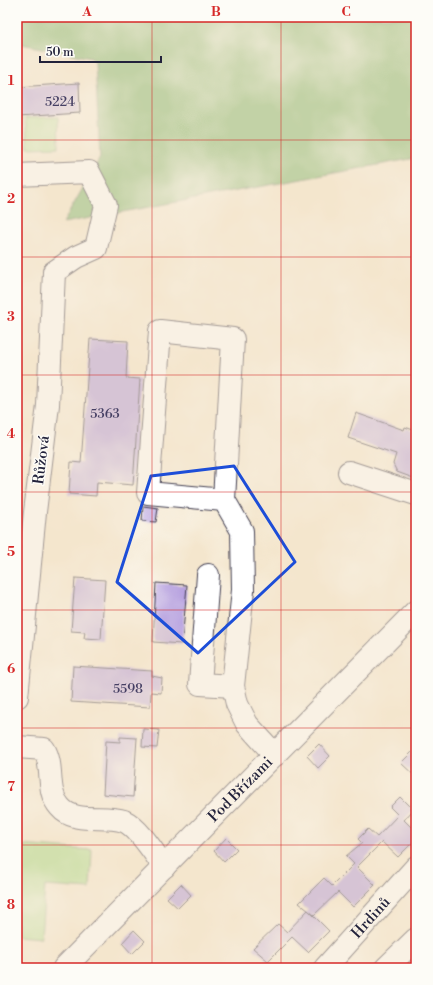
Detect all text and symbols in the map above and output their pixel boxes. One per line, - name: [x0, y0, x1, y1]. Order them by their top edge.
- text: A: [81, 4, 92, 20]
- text: B: [211, 4, 221, 20]
- text: C: [341, 4, 351, 20]
- scale bar: [40, 38, 161, 64]
- text: 50 m: [46, 45, 74, 60]
- text: 1: [8, 73, 15, 89]
- house number: 5224: [45, 94, 75, 110]
- text: 2: [7, 191, 15, 207]
- text: 3: [7, 309, 15, 325]
- house number: 5363: [90, 406, 120, 422]
- text: 4: [7, 426, 16, 442]
- street label: Růžová: [29, 434, 54, 486]
- text: 5: [7, 544, 15, 560]
- text: 6: [7, 661, 15, 677]
- house number: 5598: [113, 681, 143, 697]
- street label: Pod Břízami: [204, 753, 277, 826]
- text: 7: [7, 779, 15, 795]
- street label: Hrdinů: [347, 893, 395, 943]
- text: 8: [7, 897, 15, 913]

